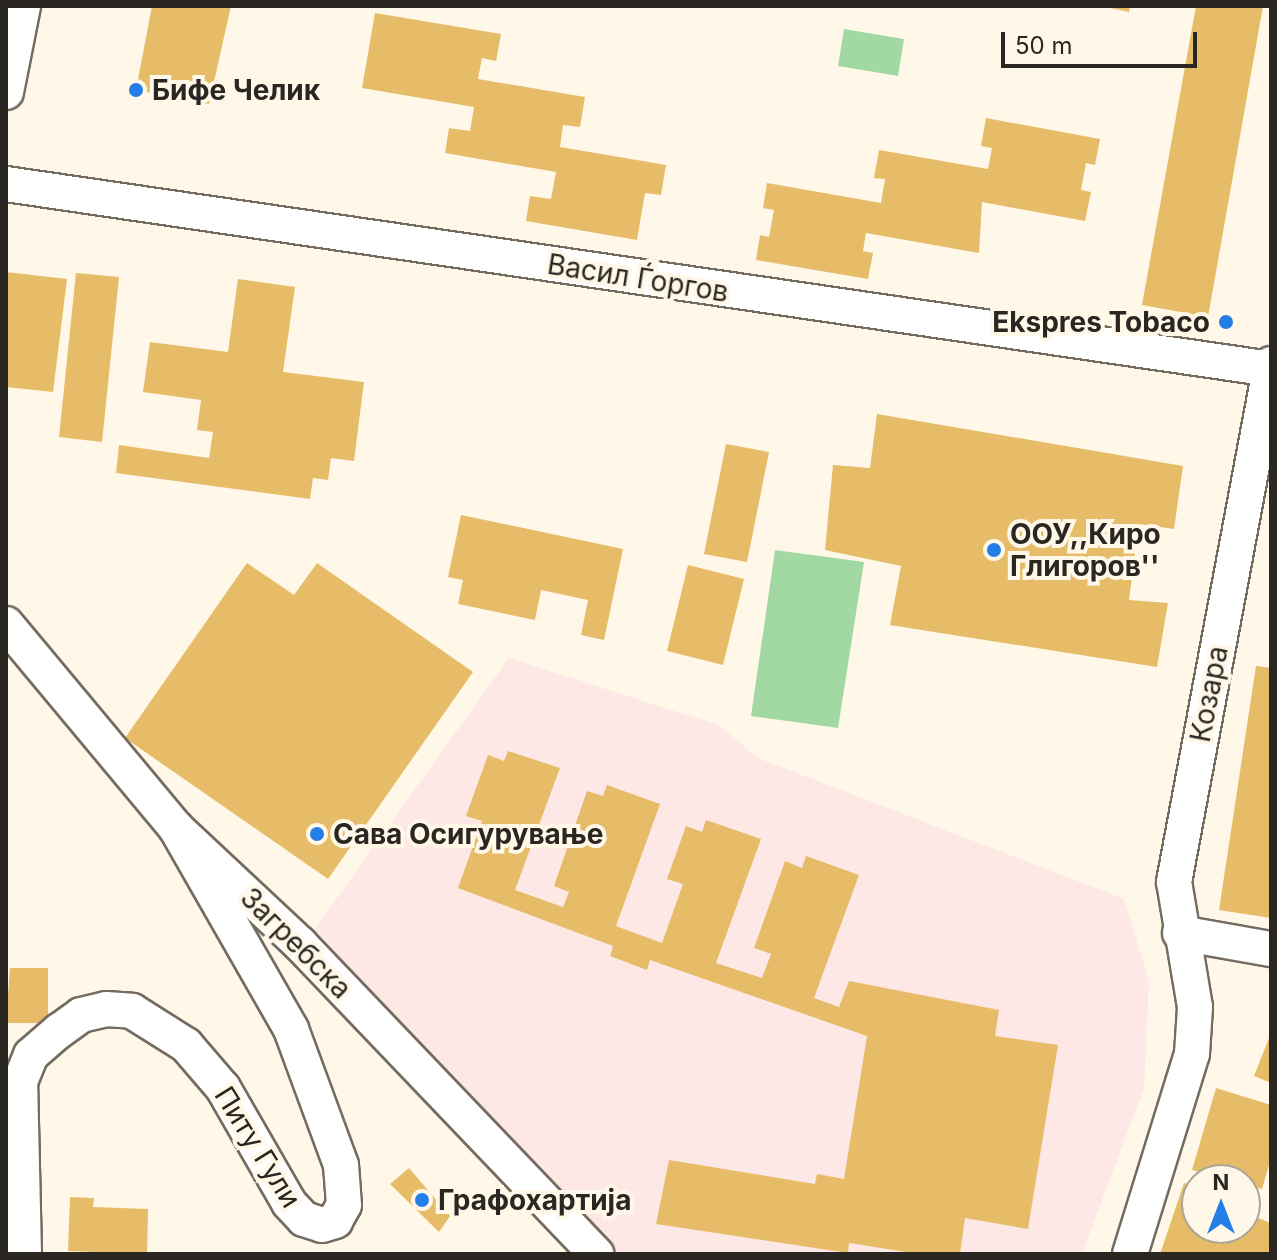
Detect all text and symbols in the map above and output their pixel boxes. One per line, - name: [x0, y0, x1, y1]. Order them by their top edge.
- scale bar: [1005, 16, 1201, 66]
- text: 50 m: [1015, 31, 1073, 60]
- place label: Бифе Челик: [152, 73, 320, 107]
- marker: Бифе Челик: [127, 81, 145, 99]
- street label: Васил Ѓоргов: [545, 247, 731, 309]
- place label: Ekspres Tobaco: [992, 305, 1210, 339]
- marker: Ekspres Tobaco: [1217, 313, 1235, 331]
- place label: ООУ,,Киро Глигоров'': [1010, 517, 1161, 583]
- marker: ООУ,,Киро Глигоров'': [985, 541, 1003, 559]
- street label: Козара: [1183, 643, 1235, 745]
- place label: Сава Осигурување: [333, 817, 603, 851]
- marker: Сава Осигурување: [308, 825, 326, 843]
- street label: Загребска: [234, 881, 358, 1005]
- street label: Питу Гули: [208, 1080, 308, 1214]
- north arrow: [1181, 1164, 1261, 1244]
- text: N: [1213, 1169, 1229, 1195]
- place label: Графохартија: [438, 1183, 631, 1217]
- marker: Графохартија: [413, 1191, 431, 1209]

